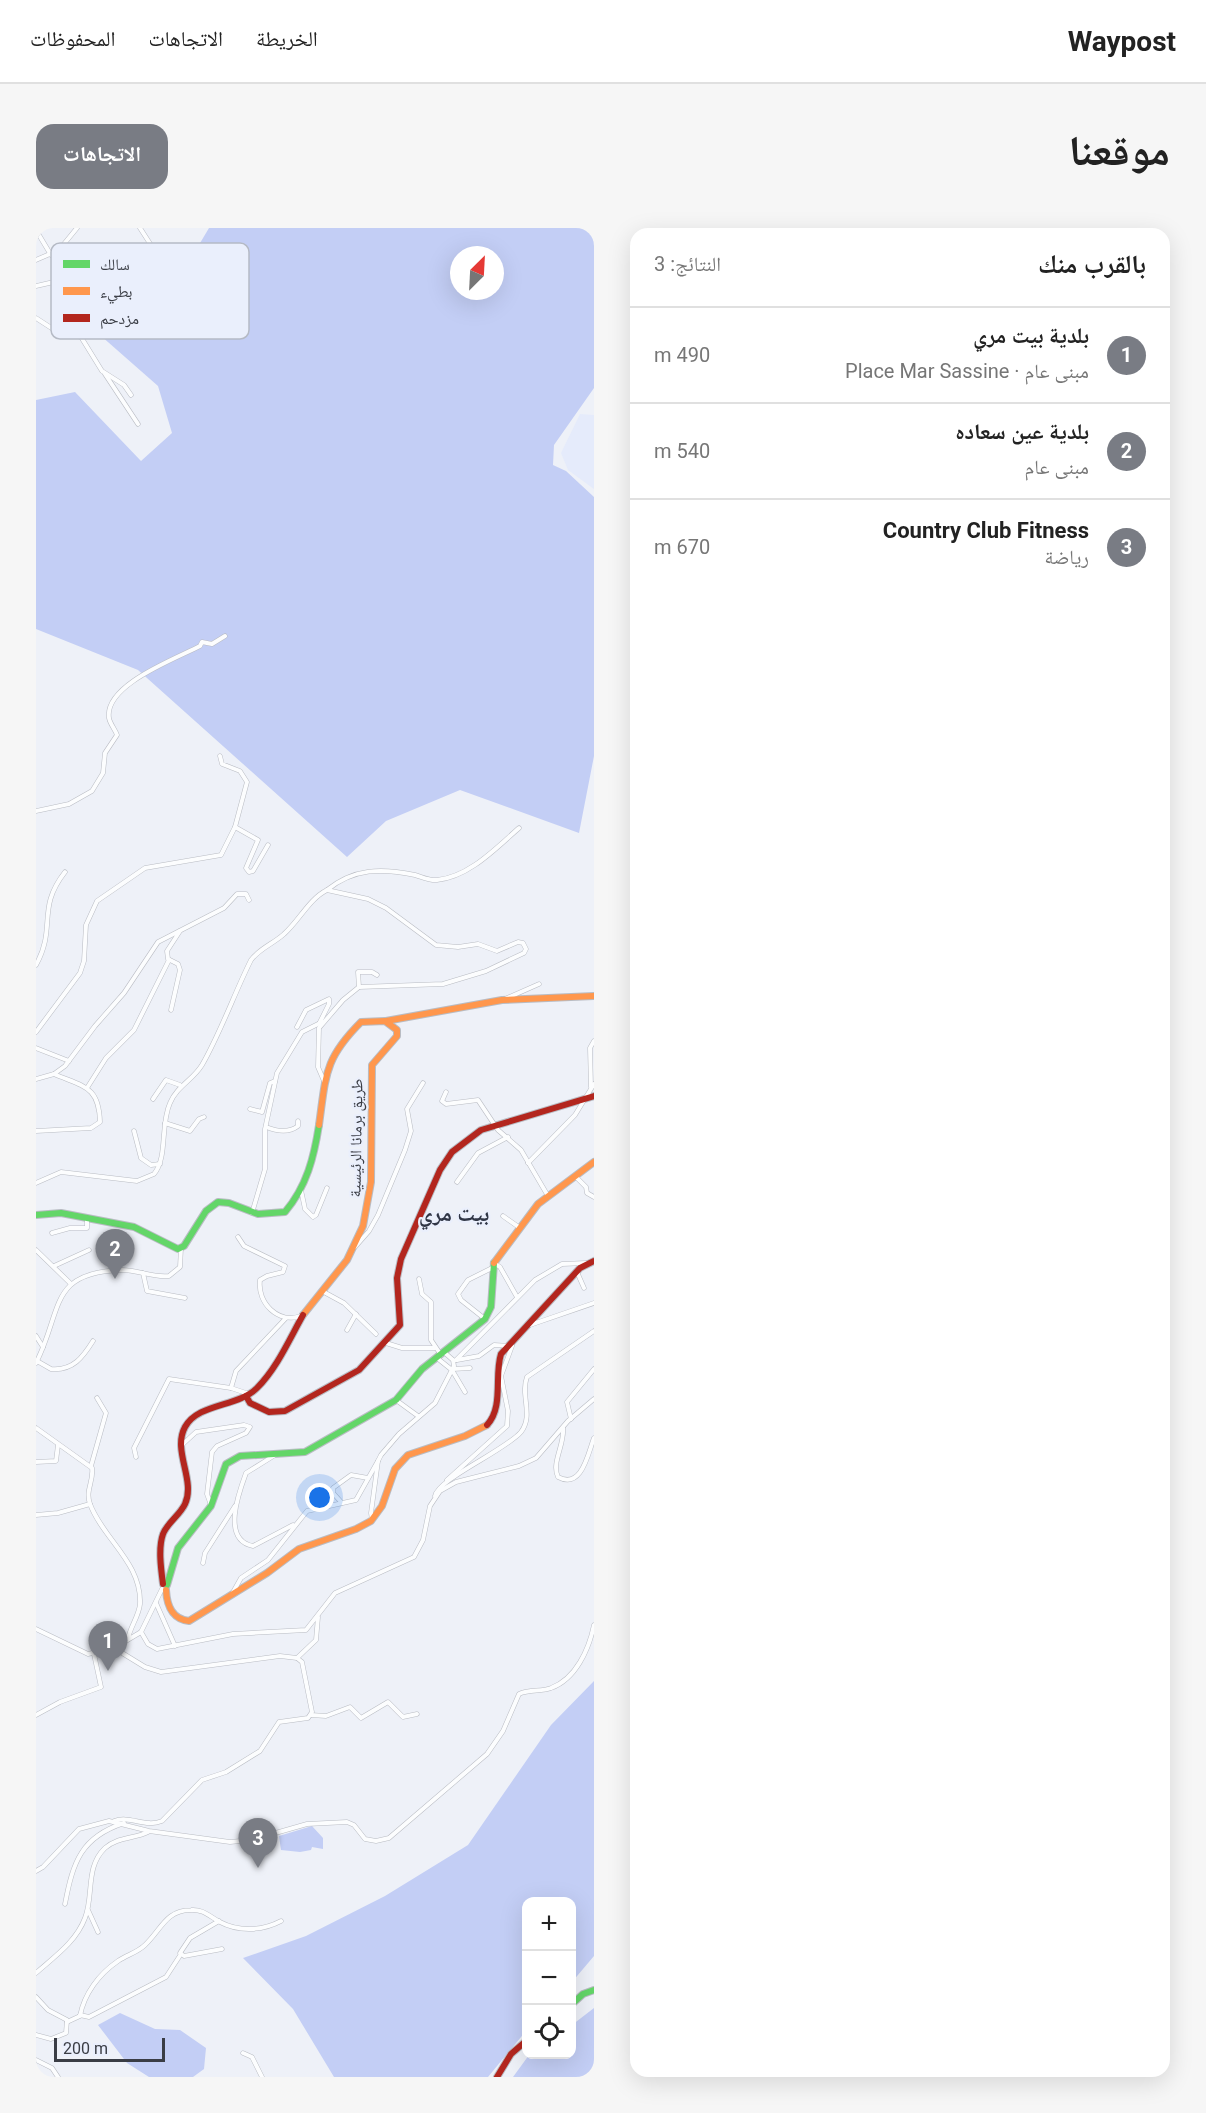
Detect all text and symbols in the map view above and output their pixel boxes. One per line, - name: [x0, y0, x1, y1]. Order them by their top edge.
- text: Waypost: [1068, 25, 1176, 58]
- text: المحفوظات: [30, 27, 115, 51]
- text: الاتجاهات: [148, 27, 223, 51]
- text: الخريطة: [256, 27, 318, 51]
- button: الاتجاهات: [36, 124, 168, 189]
- text: موقعنا: [1069, 126, 1170, 175]
- legend: [51, 243, 249, 339]
- north arrow: [450, 246, 504, 300]
- text: بالقرب منك: [1038, 249, 1146, 279]
- text: النتائج: 3: [654, 252, 721, 276]
- text: سالك: [100, 255, 130, 274]
- text: بطيء: [100, 282, 132, 304]
- text: مزدحم: [100, 309, 139, 329]
- text: بلدية بيت مري: [973, 323, 1089, 348]
- text: 490 m: [654, 343, 710, 367]
- text: 1: [1121, 343, 1132, 367]
- text: مبنى عام · Place Mar Sassine: [845, 359, 1089, 383]
- text: بلدية عين سعاده: [955, 419, 1089, 444]
- text: 540 m: [654, 439, 710, 463]
- text: 2: [1121, 439, 1132, 463]
- text: مبنى عام: [1025, 455, 1089, 479]
- text: Country Club Fitness: [883, 518, 1089, 543]
- text: 670 m: [654, 535, 710, 559]
- text: 3: [1121, 535, 1132, 559]
- text: رياضة: [1045, 545, 1089, 569]
- street label: طريق برمانا الرئيسية: [345, 1078, 368, 1198]
- district label: بيت مري: [419, 1201, 489, 1230]
- pin: 2: [96, 1230, 134, 1279]
- your location: [305, 1483, 334, 1512]
- pin: 1: [88, 1622, 128, 1671]
- pin: 3: [238, 1818, 278, 1868]
- map controls: [522, 1897, 576, 2059]
- button: +: [522, 1897, 576, 1951]
- button: −: [522, 1951, 576, 2005]
- button: locate: [522, 2005, 576, 2059]
- scale bar: [54, 2035, 165, 2062]
- text: 200 m: [63, 2039, 108, 2058]

